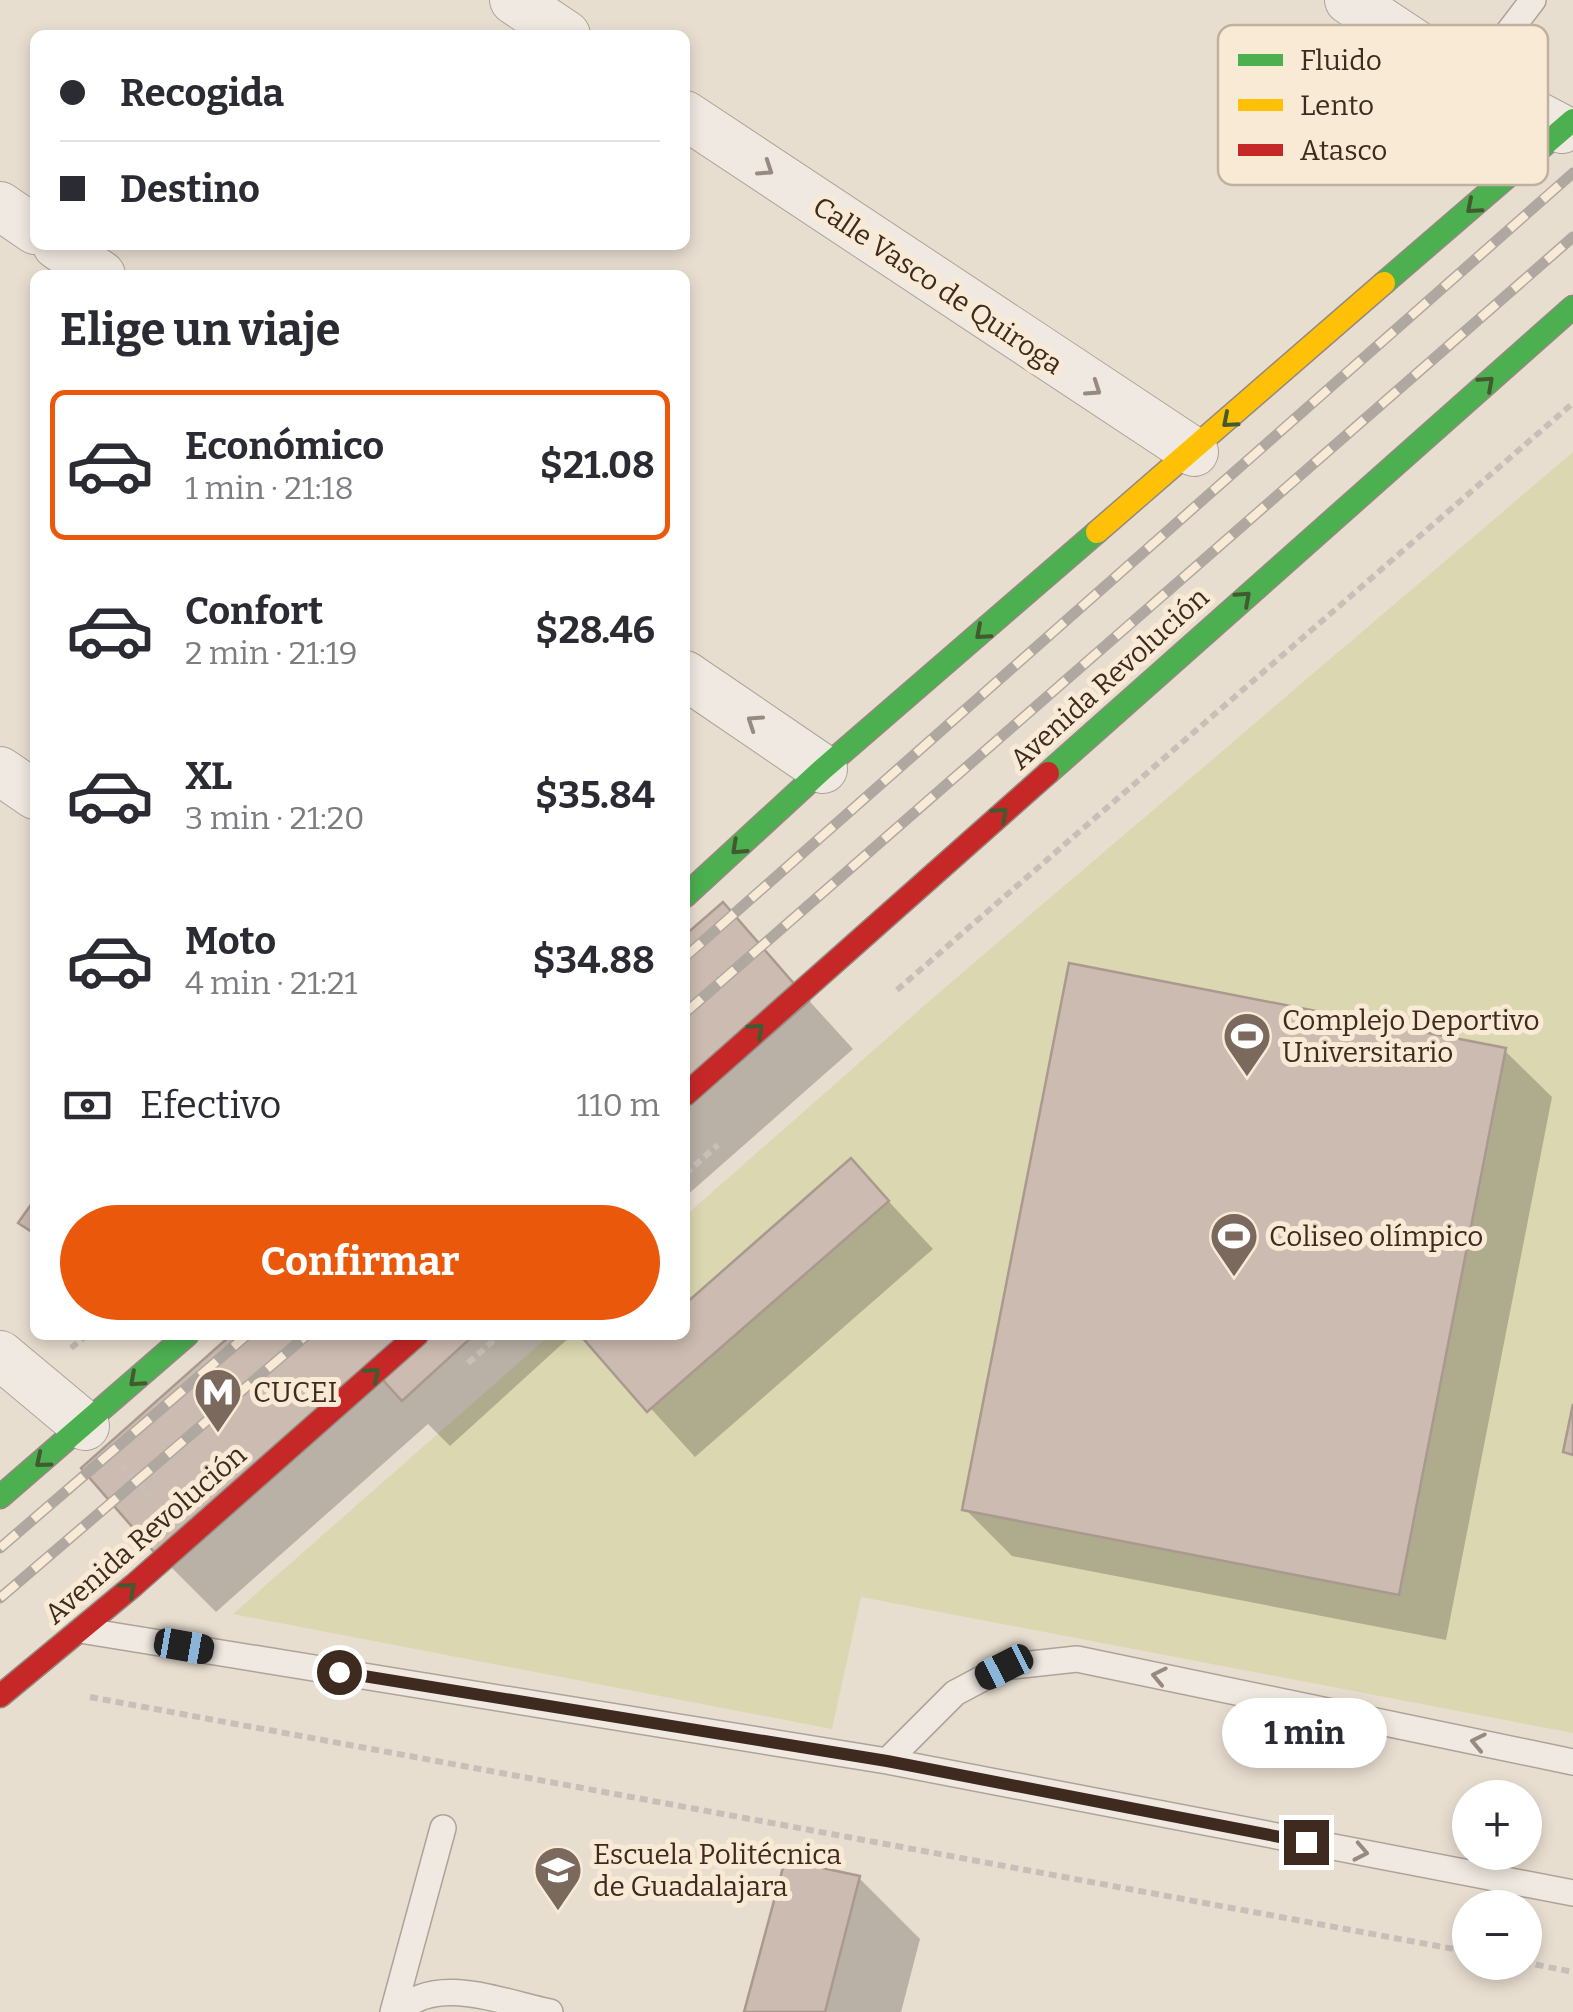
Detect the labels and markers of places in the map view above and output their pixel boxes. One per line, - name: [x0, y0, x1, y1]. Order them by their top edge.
- place label: Complejo Deportivo Universitario: [1282, 1004, 1540, 1069]
- sports icon: Complejo Deportivo Universitario: [1221, 1010, 1273, 1078]
- sports icon: Coliseo olímpico: [1208, 1210, 1260, 1278]
- place label: Coliseo olímpico: [1269, 1220, 1483, 1253]
- metro station icon: CUCEI: [192, 1366, 244, 1434]
- place label: CUCEI: [253, 1376, 337, 1409]
- place label: Escuela Politécnica de Guadalajara: [593, 1838, 842, 1903]
- school or university icon: Escuela Politécnica de Guadalajara: [532, 1844, 584, 1912]

